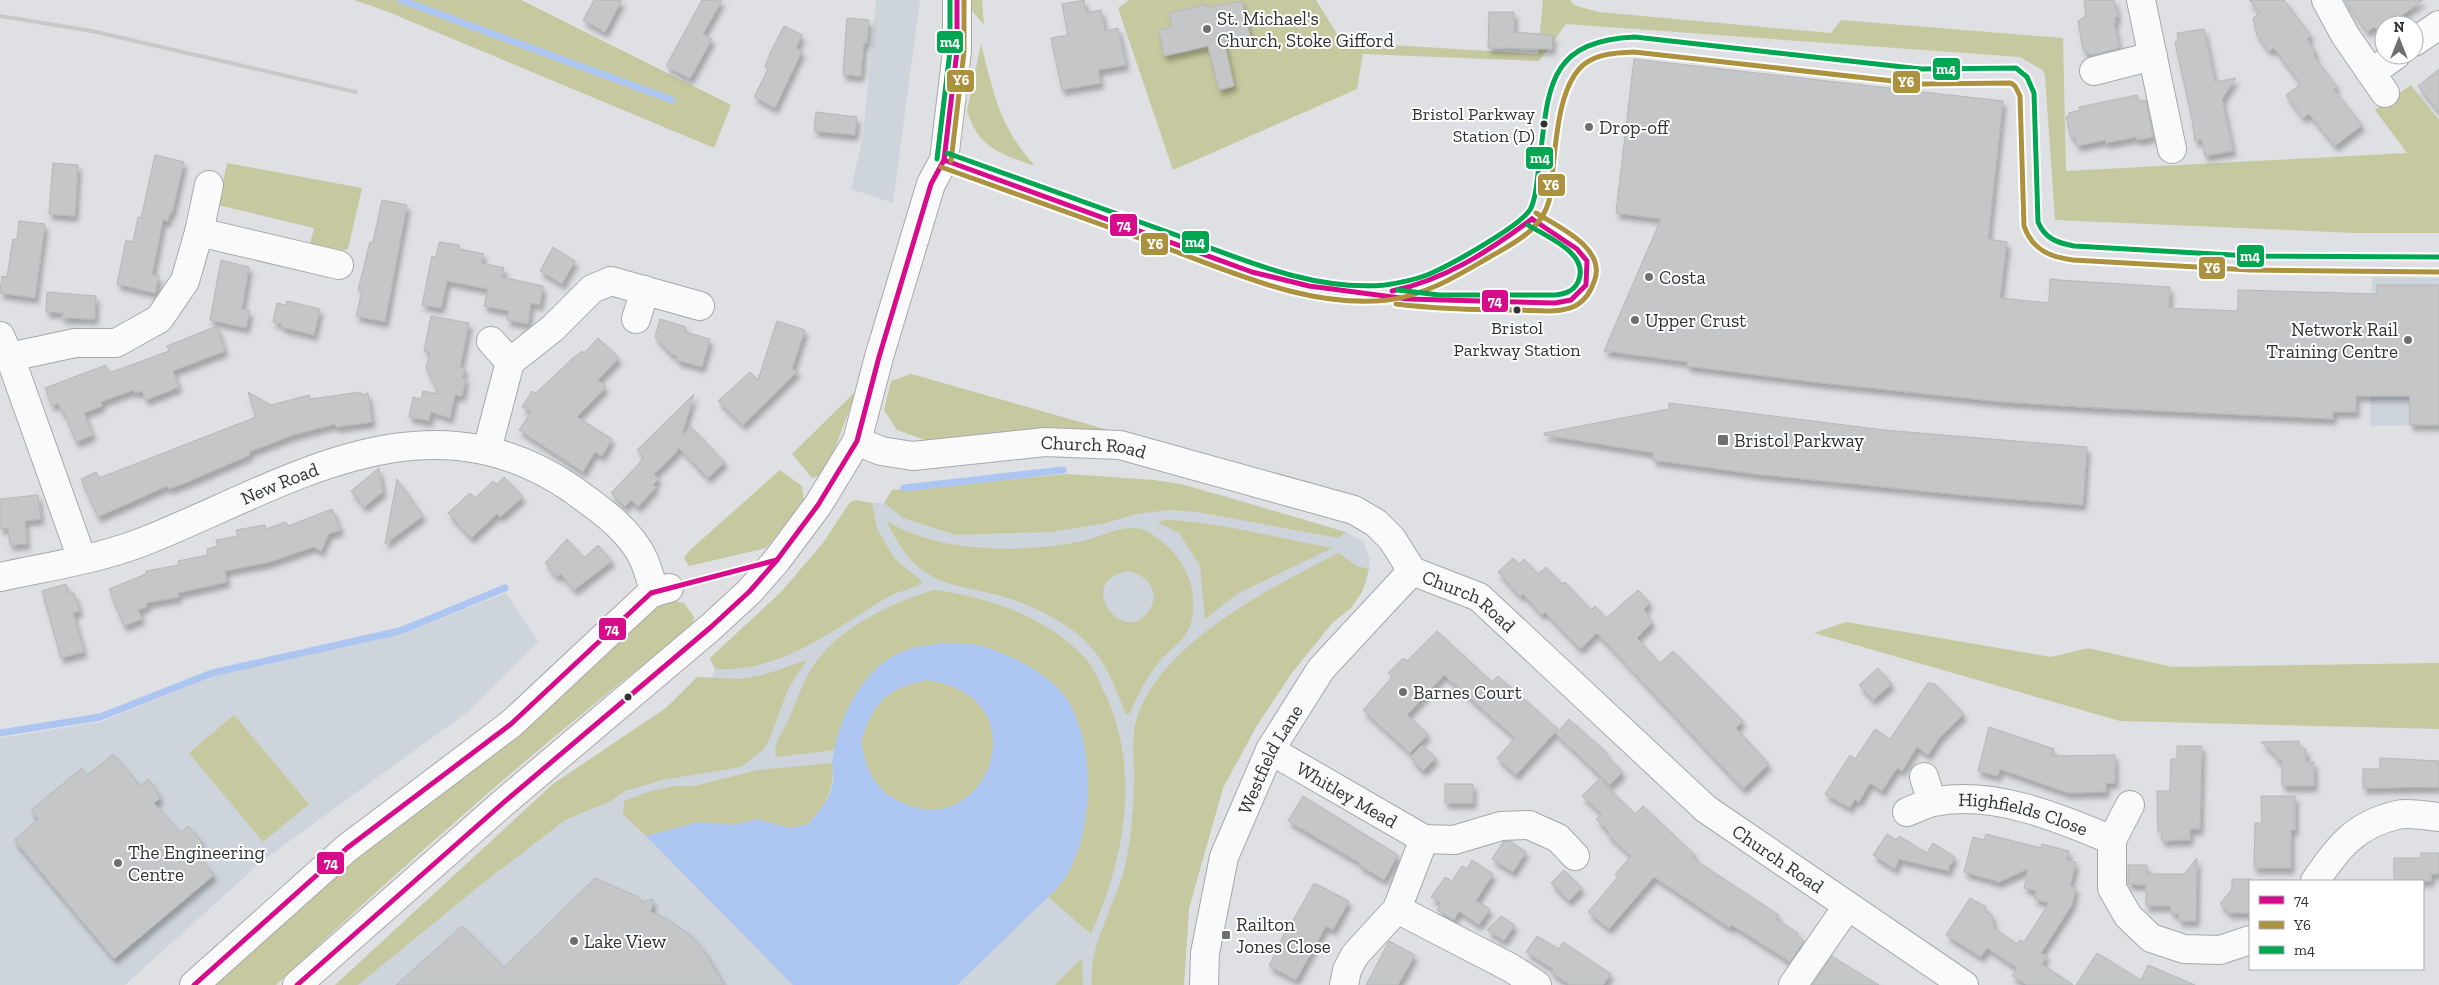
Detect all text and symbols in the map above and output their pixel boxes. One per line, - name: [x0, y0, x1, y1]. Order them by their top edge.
- place label: St. Michael's Church, Stoke Gifford: [1217, 7, 1395, 52]
- north arrow: [2374, 15, 2424, 65]
- text: N: [2394, 19, 2405, 36]
- marker: St. Michael's Church, Stoke Gifford: [1201, 23, 1213, 35]
- line badge: m4: [936, 30, 964, 54]
- text: m4: [940, 34, 960, 51]
- line badge: m4: [1932, 57, 1961, 81]
- text: m4: [1936, 61, 1956, 78]
- line badge: Y6: [946, 69, 975, 93]
- line badge: Y6: [1892, 70, 1921, 94]
- text: Y6: [953, 72, 970, 89]
- text: Y6: [1898, 74, 1915, 91]
- place label: Bristol Parkway Station (D): [1412, 103, 1536, 147]
- place label: Drop-off: [1599, 116, 1670, 139]
- marker: Bristol Parkway Station (D): [1539, 119, 1549, 129]
- marker: Drop-off: [1583, 121, 1595, 133]
- line badge: m4: [1525, 146, 1554, 170]
- text: m4: [1530, 150, 1550, 167]
- line badge: Y6: [1537, 173, 1566, 197]
- text: Y6: [1543, 177, 1560, 194]
- line badge: 74: [1109, 213, 1138, 237]
- text: 74: [1117, 217, 1131, 234]
- line badge: m4: [1181, 230, 1210, 254]
- line badge: Y6: [1140, 232, 1169, 256]
- text: m4: [1185, 234, 1205, 251]
- text: Y6: [1147, 236, 1164, 253]
- line badge: m4: [2236, 244, 2265, 268]
- text: m4: [2240, 248, 2260, 265]
- line badge: Y6: [2198, 256, 2226, 280]
- text: Y6: [2204, 260, 2221, 277]
- place label: Costa: [1659, 266, 1706, 289]
- marker: Costa: [1643, 271, 1655, 283]
- line badge: 74: [1481, 289, 1509, 313]
- text: 74: [1488, 293, 1502, 310]
- marker: Bristol Parkway Station: [1512, 305, 1522, 315]
- place label: Upper Crust: [1645, 309, 1746, 332]
- marker: Upper Crust: [1629, 314, 1641, 326]
- place label: Bristol Parkway Station: [1454, 317, 1581, 361]
- place label: Network Rail Training Centre: [2266, 318, 2398, 363]
- marker: Network Rail Training Centre: [2402, 334, 2414, 346]
- place label: Bristol Parkway: [1734, 429, 1864, 452]
- street label: Church Road: [1040, 430, 1149, 463]
- marker: Bristol Parkway: [1716, 433, 1730, 447]
- street label: New Road: [237, 457, 322, 509]
- street label: Church Road: [1419, 565, 1521, 637]
- line badge: 74: [598, 617, 627, 641]
- text: 74: [605, 621, 619, 638]
- place label: Barnes Court: [1413, 681, 1522, 704]
- marker: Barnes Court: [1397, 686, 1409, 698]
- unlabelled marker: [623, 692, 633, 702]
- street label: Westfield Lane: [1232, 700, 1307, 817]
- street label: Whitley Mead: [1292, 756, 1402, 833]
- street label: Highfields Close: [1958, 787, 2091, 840]
- street label: Church Road: [1728, 819, 1829, 898]
- place label: The Engineering Centre: [128, 841, 265, 886]
- line badge: 74: [316, 851, 345, 875]
- text: 74: [324, 855, 338, 872]
- marker: The Engineering Centre: [112, 857, 124, 869]
- legend: [2249, 880, 2424, 970]
- text: 74: [2294, 891, 2309, 909]
- place label: Railton Jones Close: [1236, 913, 1331, 958]
- text: Y6: [2293, 916, 2311, 934]
- marker: Railton Jones Close: [1220, 929, 1232, 941]
- place label: Lake View: [584, 930, 667, 953]
- marker: Lake View: [568, 935, 580, 947]
- text: m4: [2294, 941, 2315, 959]

